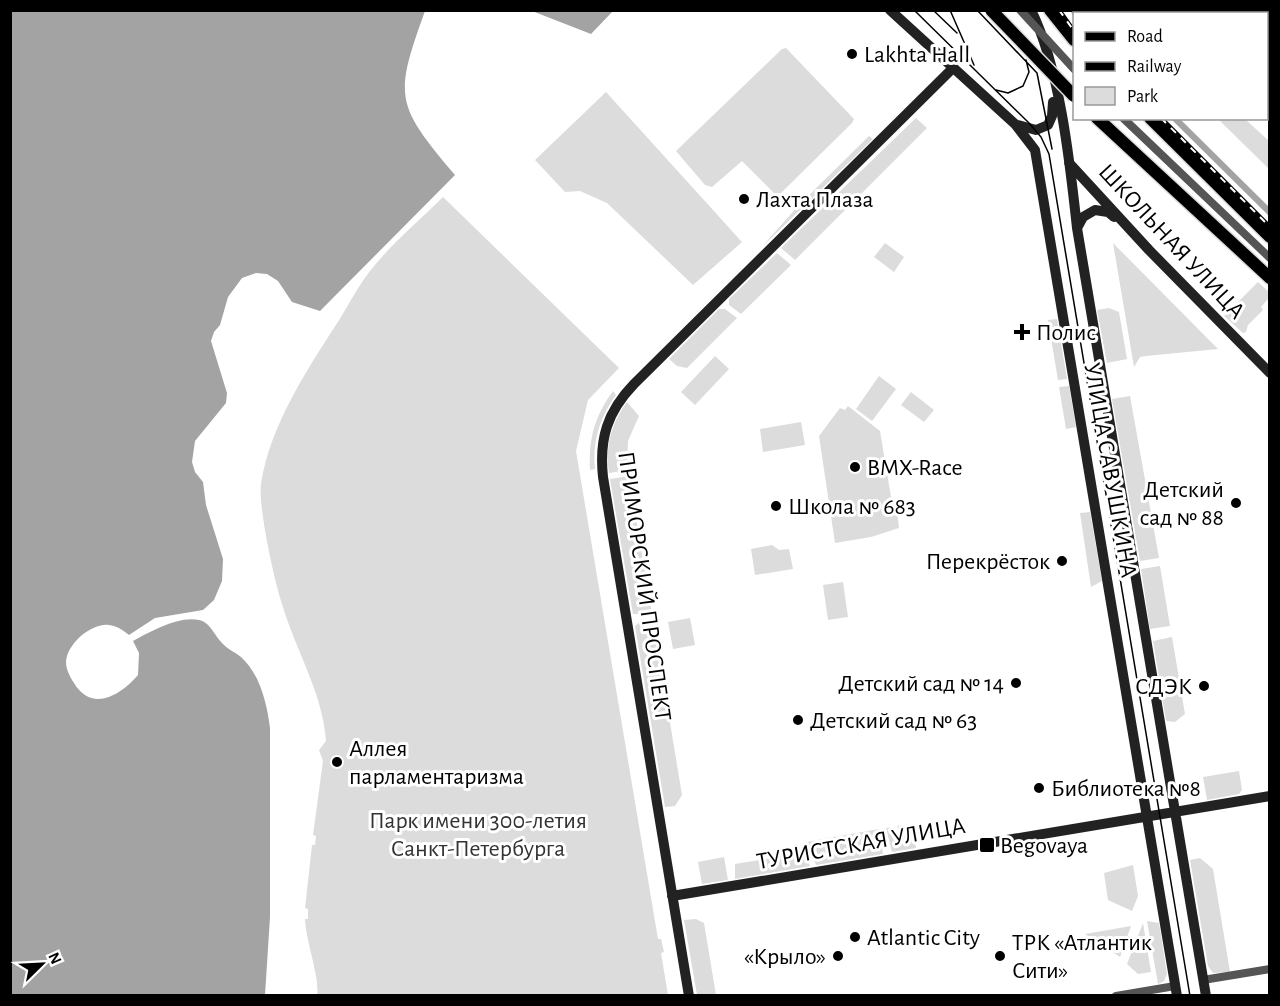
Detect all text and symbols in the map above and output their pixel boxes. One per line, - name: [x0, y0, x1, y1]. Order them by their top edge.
- legend: [1073, 12, 1268, 120]
- text: Road: [1127, 28, 1163, 46]
- place label: Lakhta Hall: [864, 43, 970, 67]
- marker: Lakhta Hall: [845, 47, 859, 61]
- text: Railway: [1127, 58, 1182, 76]
- text: Park: [1127, 88, 1159, 106]
- street label: ШКОЛЬНАЯ УЛИЦА: [1094, 160, 1249, 324]
- place label: Лахта Плаза: [756, 188, 874, 212]
- marker: Лахта Плаза: [737, 192, 751, 206]
- place label: Полис: [1036, 321, 1096, 345]
- marker: Полис: [1013, 323, 1031, 341]
- street label: УЛИЦА САВУШКИНА: [1079, 361, 1141, 580]
- street label: ПРИМОРСКИЙ ПРОСПЕКТ: [613, 450, 675, 723]
- place label: BMX-Race: [867, 456, 963, 480]
- marker: BMX-Race: [848, 460, 862, 474]
- place label: Детский сад № 88: [1140, 478, 1224, 530]
- place label: Школа № 683: [788, 495, 916, 519]
- marker: Детский сад № 88: [1229, 496, 1243, 510]
- marker: Школа № 683: [769, 499, 783, 513]
- place label: Перекрёсток: [926, 550, 1050, 574]
- marker: Перекрёсток: [1055, 554, 1069, 568]
- place label: Детский сад № 14: [838, 672, 1004, 696]
- place label: СДЭК: [1135, 675, 1192, 699]
- marker: Детский сад № 14: [1009, 676, 1023, 690]
- marker: СДЭК: [1197, 679, 1211, 693]
- place label: Детский сад № 63: [810, 709, 977, 733]
- marker: Детский сад № 63: [791, 713, 805, 727]
- place label: Аллея парламентаризма: [349, 737, 524, 789]
- marker: Аллея парламентаризма: [330, 755, 344, 769]
- place label: Библиотека №8: [1051, 777, 1201, 801]
- marker: Библиотека №8: [1032, 781, 1046, 795]
- park label: Парк имени 300-летия Санкт-Петербурга: [369, 809, 587, 861]
- street label: ТУРИСТСКАЯ УЛИЦА: [755, 814, 967, 874]
- place label: Begovaya: [1000, 834, 1088, 858]
- marker: Begovaya: [978, 836, 996, 854]
- place label: Atlantic City: [867, 926, 980, 950]
- marker: Atlantic City: [848, 930, 862, 944]
- place label: ТРК «Атлантик Сити»: [1012, 931, 1152, 983]
- north arrow: [12, 934, 72, 994]
- place label: «Крыло»: [744, 945, 826, 969]
- marker: «Крыло»: [831, 949, 845, 963]
- marker: ТРК «Атлантик Сити»: [993, 949, 1007, 963]
- text: N: [45, 950, 64, 967]

